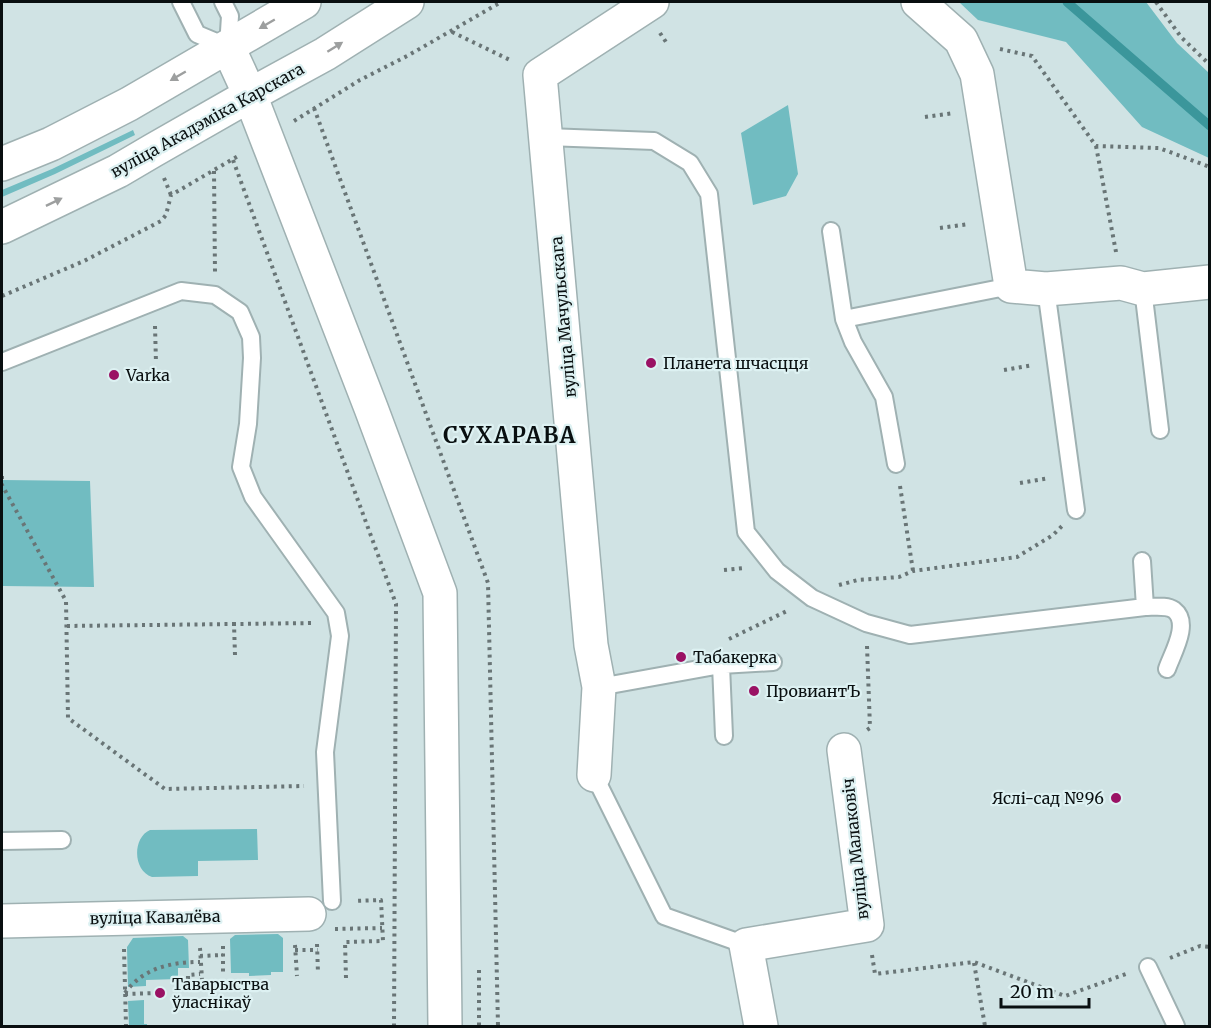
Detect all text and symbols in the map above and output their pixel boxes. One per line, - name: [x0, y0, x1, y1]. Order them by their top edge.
- one-way arrow: [258, 19, 275, 29]
- one-way arrow: [327, 42, 343, 53]
- street label: вуліца Акадэміка Карскага: [107, 58, 308, 182]
- one-way arrow: [169, 71, 186, 81]
- one-way arrow: [46, 198, 63, 207]
- street label: вуліца Мачульскага: [546, 235, 580, 398]
- place label: Планета шчасцця: [663, 353, 808, 373]
- marker: Планета шчасцця: [644, 356, 658, 370]
- place label: Varka: [125, 365, 170, 385]
- marker: Varka: [107, 368, 121, 382]
- district label: СУХАРАВА: [443, 421, 577, 449]
- place label: Табакерка: [693, 647, 778, 667]
- marker: Табакерка: [674, 650, 688, 664]
- place label: ПровиантЪ: [766, 681, 860, 701]
- marker: ПровиантЪ: [747, 684, 761, 698]
- street label: вуліца Малаковіч: [838, 777, 872, 921]
- place label: Яслі-сад №96: [992, 788, 1104, 808]
- marker: Яслі-сад №96: [1109, 791, 1123, 805]
- street label: вуліца Кавалёва: [89, 906, 221, 928]
- scale bar: [1001, 971, 1090, 1009]
- place label: Таварыства ўласнікаў: [172, 974, 270, 1012]
- text: 20 m: [1010, 980, 1054, 1003]
- marker: Таварыства ўласнікаў: [153, 986, 167, 1000]

